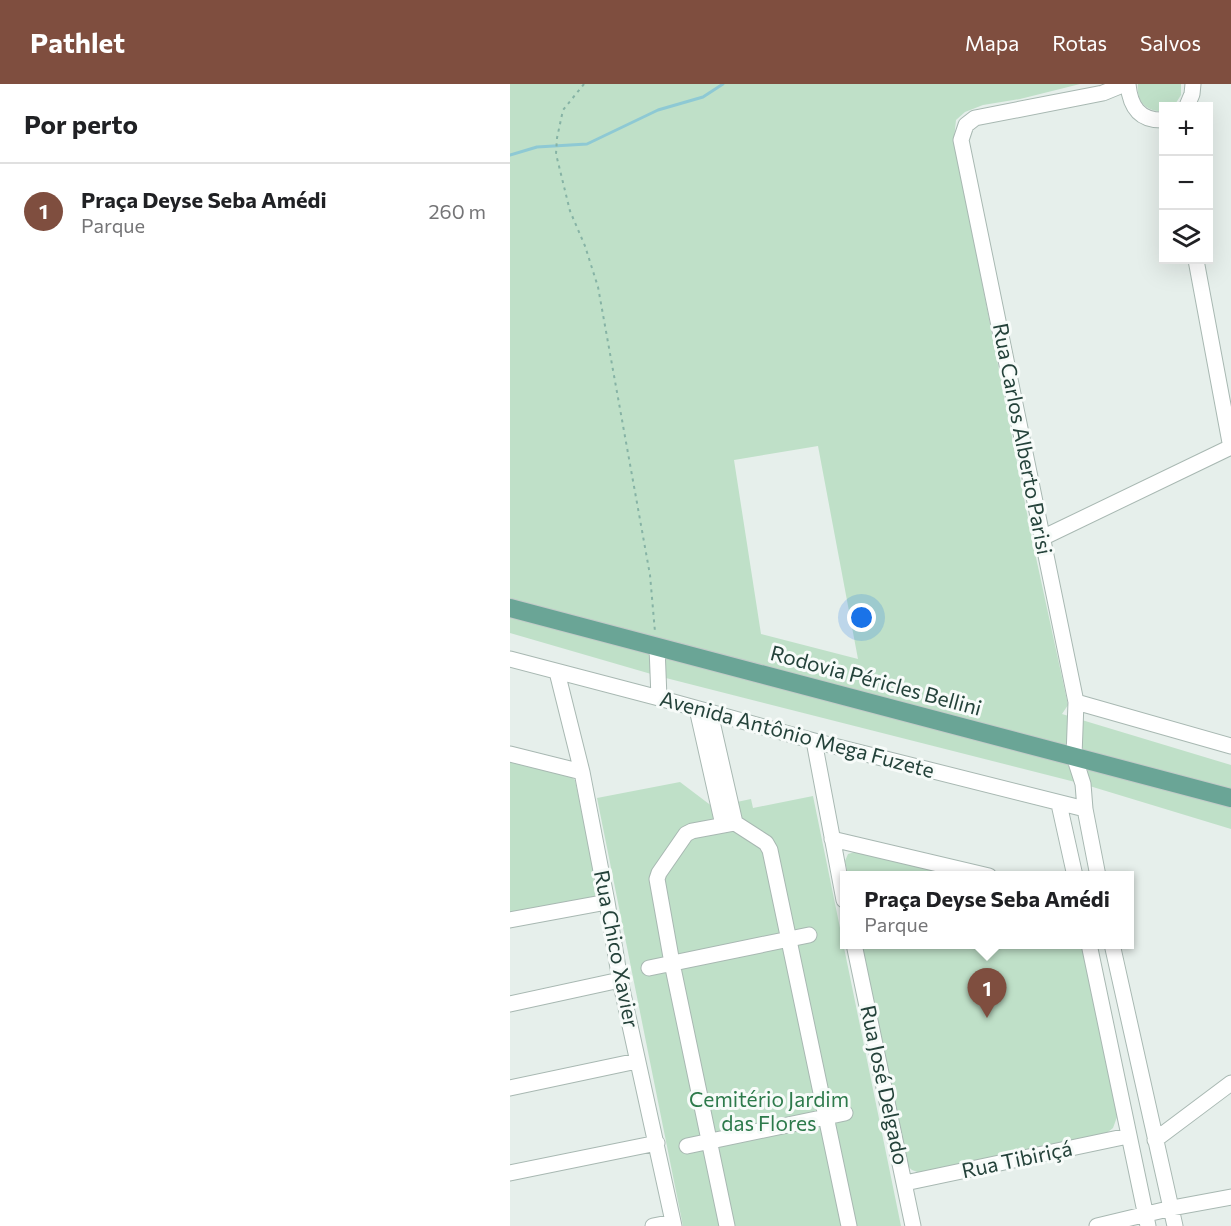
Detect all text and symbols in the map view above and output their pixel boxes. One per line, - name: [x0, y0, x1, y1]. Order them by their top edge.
- text: Pathlet: [30, 25, 125, 59]
- text: Mapa: [965, 30, 1019, 55]
- text: Rotas: [1052, 30, 1107, 55]
- text: Salvos: [1140, 30, 1201, 55]
- map controls: [1159, 102, 1213, 264]
- button: +: [1159, 102, 1213, 156]
- text: Por perto: [24, 108, 138, 139]
- button: −: [1159, 156, 1213, 210]
- text: Praça Deyse Seba Amédi: [81, 186, 327, 213]
- text: 1: [39, 199, 48, 223]
- text: 260 m: [428, 199, 486, 223]
- button: layers: [1159, 210, 1213, 264]
- text: Parque: [81, 213, 145, 237]
- street label: Rua Carlos Alberto Parisi: [989, 321, 1058, 557]
- your location: [847, 603, 876, 632]
- street label: Rodovia Péricles Bellini: [768, 639, 985, 720]
- street label: Avenida Antônio Mega Fuzete: [657, 685, 937, 782]
- street label: Rua Chico Xavier: [590, 868, 645, 1030]
- popup: [840, 871, 1134, 949]
- text: Praça Deyse Seba Amédi: [864, 885, 1110, 912]
- text: Parque: [864, 912, 928, 936]
- pin: 1: [968, 968, 1006, 1018]
- street label: Rua José Delgado: [856, 1003, 915, 1167]
- park label: Cemitério Jardim das Flores: [689, 1086, 849, 1135]
- street label: Rua Tibiriçá: [959, 1135, 1074, 1182]

